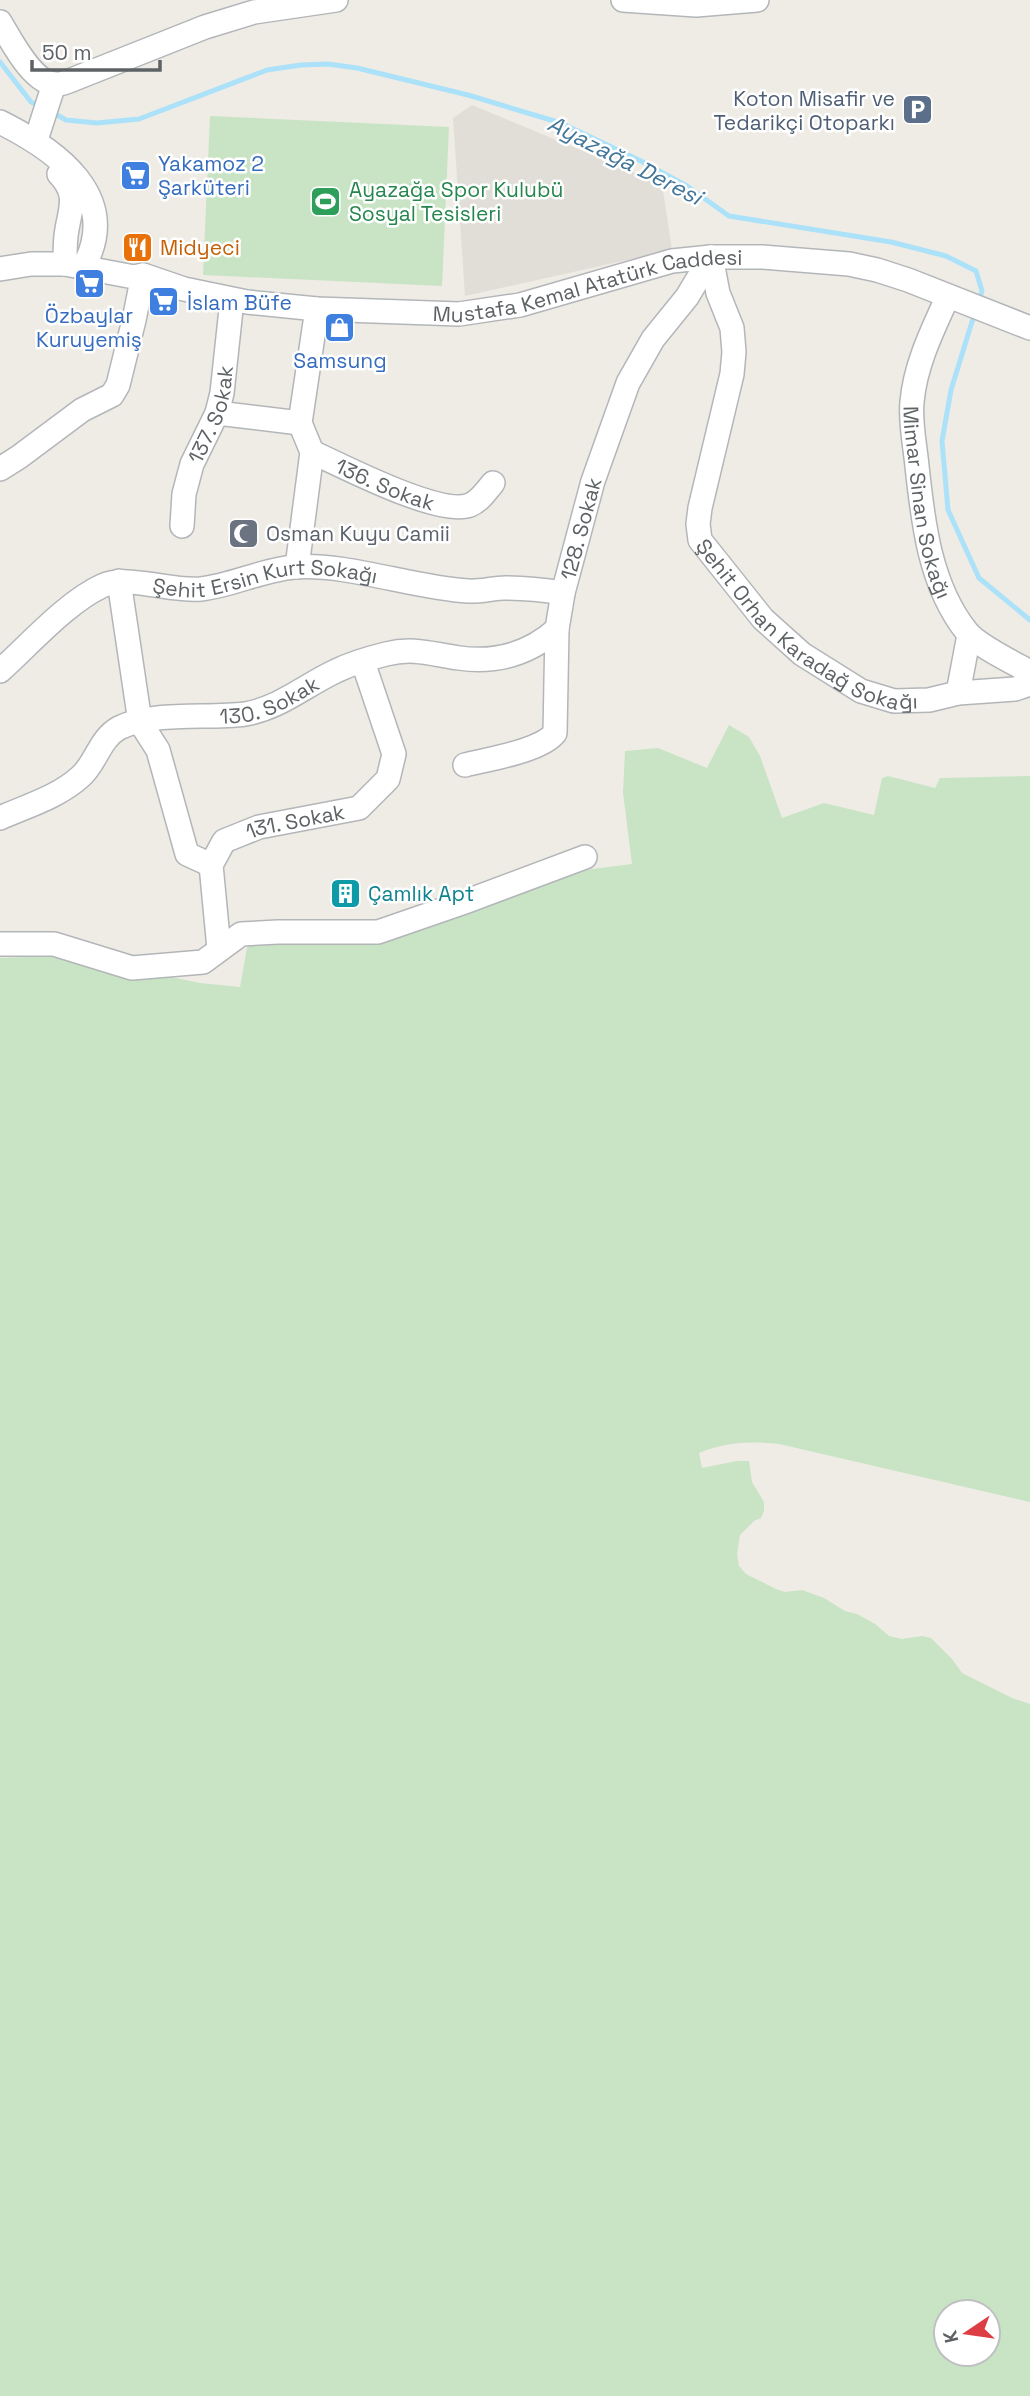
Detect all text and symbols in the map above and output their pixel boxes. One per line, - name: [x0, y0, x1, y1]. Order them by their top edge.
- scale bar: [32, 28, 159, 72]
- text: 50 m: [42, 39, 92, 66]
- place label: Koton Misafir ve Tedarikçi Otoparkı: [714, 85, 895, 136]
- parking icon: Koton Misafir ve Tedarikçi Otoparkı: [901, 93, 935, 127]
- water label: Ayazağa Deresi: [543, 108, 709, 213]
- place label: Yakamoz 2 Şarküteri: [158, 150, 264, 201]
- supermarket icon: Yakamoz 2 Şarküteri: [118, 158, 152, 192]
- place label: Ayazağa Spor Kulubü Sosyal Tesisleri: [349, 176, 563, 227]
- sports icon: Ayazağa Spor Kulubü Sosyal Tesisleri: [309, 184, 343, 218]
- restaurant icon: Midyeci: [120, 230, 154, 264]
- place label: Midyeci: [160, 234, 240, 261]
- street label: Mustafa Kemal Atatürk Caddesi: [432, 243, 742, 328]
- supermarket icon: Özbaylar Kuruyemiş: [72, 266, 106, 300]
- supermarket icon: İslam Büfe: [147, 285, 181, 319]
- place label: İslam Büfe: [187, 289, 292, 316]
- place label: Özbaylar Kuruyemiş: [36, 302, 142, 353]
- shop icon: Samsung: [323, 311, 357, 345]
- place label: Samsung: [293, 347, 387, 374]
- street label: 137. Sokak: [181, 364, 238, 467]
- street label: Mimar Sinan Sokağı: [898, 405, 958, 603]
- street label: 136. Sokak: [331, 452, 438, 516]
- street label: 128. Sokak: [554, 474, 607, 583]
- mosque icon: Osman Kuyu Camii: [226, 516, 260, 550]
- place label: Osman Kuyu Camii: [266, 520, 450, 547]
- street label: Şehit Orhan Karadağ Sokağı: [691, 533, 918, 715]
- street label: Şehit Ersin Kurt Sokağı: [151, 553, 380, 603]
- street label: 130. Sokak: [219, 670, 323, 729]
- street label: 131. Sokak: [241, 798, 347, 845]
- building icon: Çamlık Apt: [328, 876, 362, 910]
- place label: Çamlık Apt: [368, 880, 474, 907]
- north arrow: [932, 2298, 1002, 2368]
- text: K: [937, 2328, 964, 2345]

